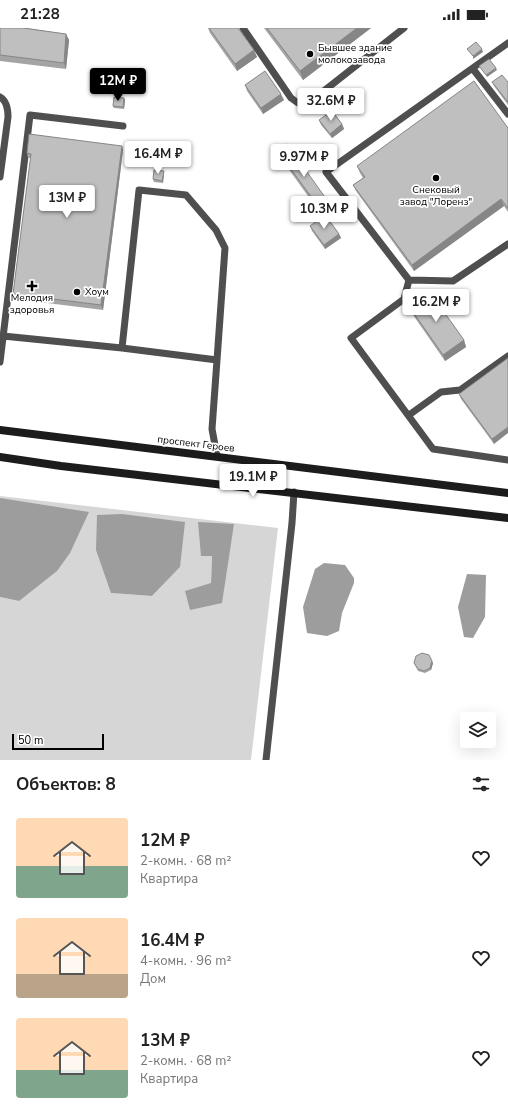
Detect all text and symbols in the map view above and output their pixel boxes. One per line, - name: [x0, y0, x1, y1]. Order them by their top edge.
- text: 21:28: [20, 4, 60, 24]
- place label: Бывшее здание молокозавода: [318, 41, 392, 67]
- marker: Бывшее здание молокозавода: [305, 49, 315, 59]
- pin: 12M ₽: [90, 68, 146, 102]
- text: 12M ₽: [99, 72, 137, 90]
- pin: 32.6M ₽: [294, 88, 368, 122]
- text: 32.6M ₽: [306, 92, 356, 110]
- pin: 16.4M ₽: [121, 141, 195, 175]
- pin: 9.97M ₽: [267, 144, 341, 178]
- text: 16.4M ₽: [133, 145, 183, 163]
- text: 9.97M ₽: [279, 148, 329, 166]
- marker: Снековый завод "Лоренз": [431, 173, 441, 183]
- place label: Снековый завод "Лоренз": [400, 183, 472, 209]
- pin: 13M ₽: [39, 185, 95, 219]
- text: 13M ₽: [48, 189, 86, 207]
- pin: 10.3M ₽: [287, 196, 361, 230]
- text: 10.3M ₽: [299, 200, 349, 218]
- marker: Мелодия здоровья: [27, 281, 37, 291]
- place label: Хоум: [85, 285, 109, 299]
- marker: Хоум: [72, 287, 82, 297]
- pin: 16.2M ₽: [399, 289, 473, 323]
- place label: Мелодия здоровья: [10, 291, 54, 317]
- text: 16.2M ₽: [411, 293, 461, 311]
- street label: проспект Героев: [157, 432, 236, 456]
- pin: 19.1M ₽: [216, 464, 290, 498]
- text: 19.1M ₽: [228, 468, 278, 486]
- map controls: [460, 712, 496, 748]
- button: layers: [460, 712, 496, 748]
- scale bar: [12, 732, 104, 751]
- text: 50 m: [18, 733, 43, 748]
- text: Объектов: 8: [16, 773, 116, 796]
- icon: filters: [470, 773, 492, 795]
- text: 12M ₽: [140, 829, 190, 852]
- icon: home: [48, 834, 96, 882]
- icon: heart: [470, 847, 492, 869]
- text: 2-комн. · 68 m²: [140, 852, 231, 870]
- text: Квартира: [140, 870, 198, 888]
- text: 16.4M ₽: [140, 929, 204, 952]
- icon: home: [48, 934, 96, 982]
- icon: heart: [470, 947, 492, 969]
- text: 4-комн. · 96 m²: [140, 952, 231, 970]
- text: Дом: [140, 970, 166, 988]
- text: 13M ₽: [140, 1029, 190, 1052]
- icon: home: [48, 1034, 96, 1082]
- icon: heart: [470, 1047, 492, 1069]
- text: 2-комн. · 68 m²: [140, 1052, 231, 1070]
- text: Квартира: [140, 1070, 198, 1088]

